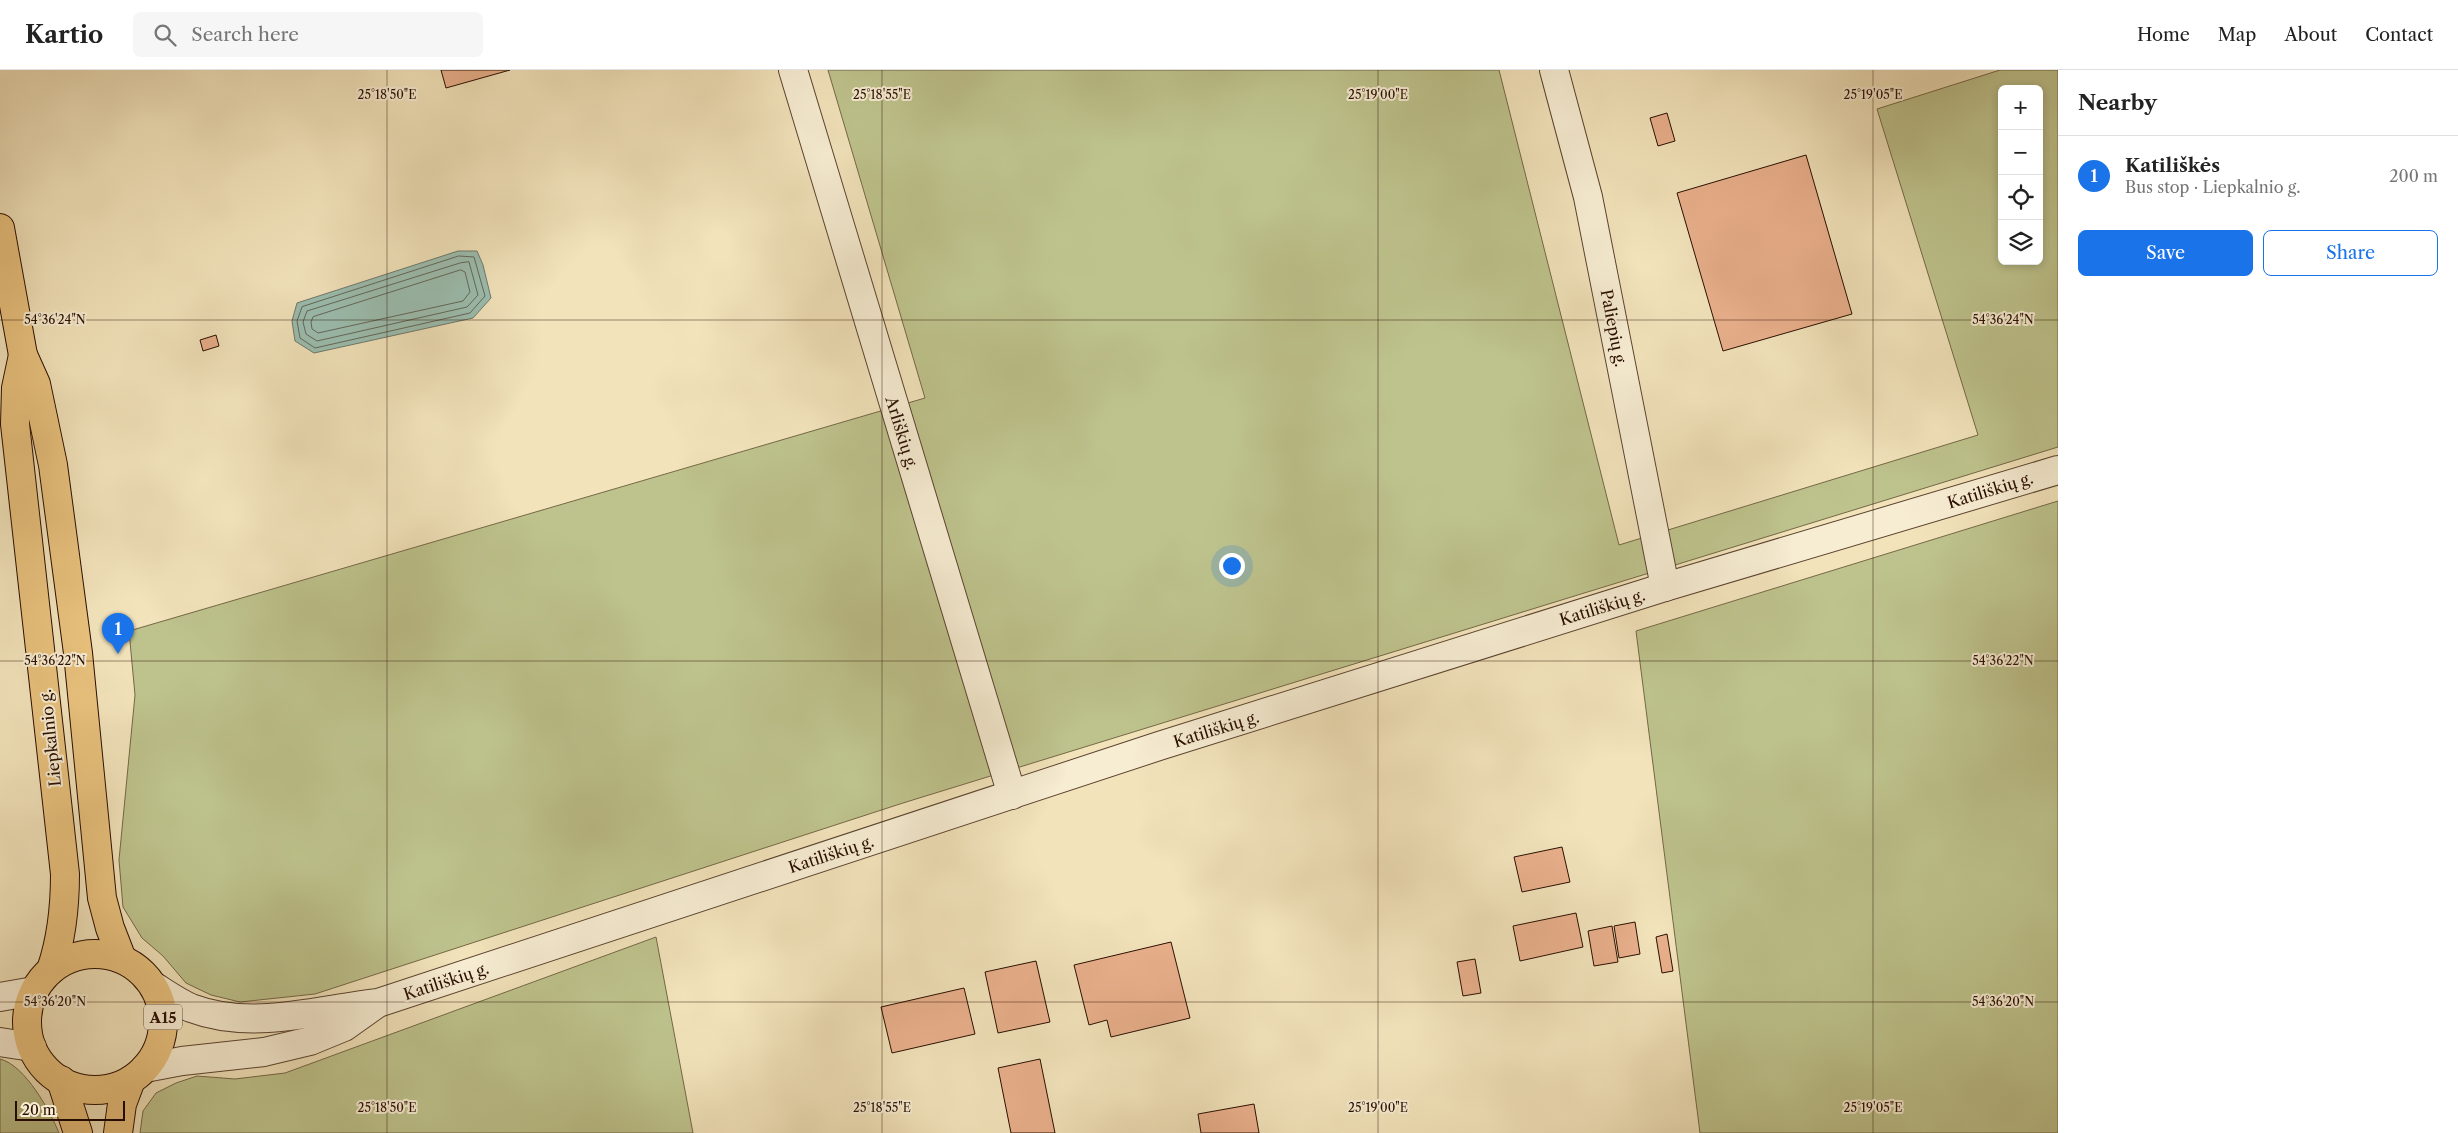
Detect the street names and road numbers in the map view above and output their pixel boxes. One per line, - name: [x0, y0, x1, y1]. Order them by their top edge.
- street label: Paliepių g.: [1597, 288, 1631, 368]
- street label: Arliškių g.: [881, 393, 923, 472]
- street label: Katiliškių g.: [1945, 467, 2035, 513]
- street label: Katiliškių g.: [1557, 584, 1647, 630]
- street label: Liepkalnio g.: [35, 688, 65, 788]
- street label: Katiliškių g.: [1171, 706, 1261, 752]
- street label: Katiliškių g.: [786, 831, 876, 877]
- street label: Katiliškių g.: [401, 958, 491, 1004]
- road number: A15: [144, 1004, 182, 1030]

